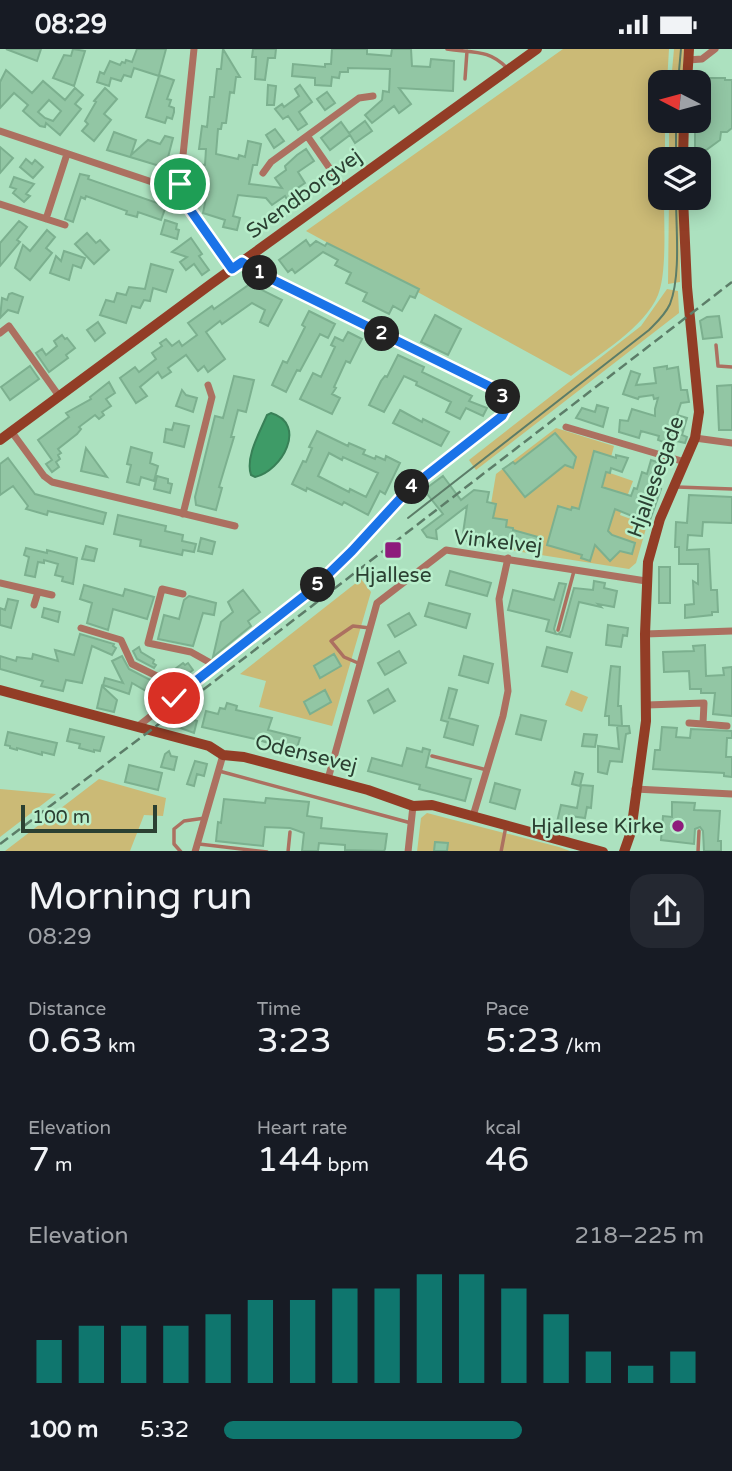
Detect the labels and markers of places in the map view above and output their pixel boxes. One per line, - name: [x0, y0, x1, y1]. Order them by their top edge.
- pin: [150, 154, 210, 214]
- pin: 1: [243, 255, 278, 291]
- pin: 2: [364, 317, 400, 351]
- pin: 3: [486, 379, 520, 415]
- pin: 4: [394, 469, 430, 505]
- marker: Hjallese: [383, 540, 403, 560]
- place label: Hjallese: [354, 563, 432, 588]
- pin: 5: [300, 567, 336, 603]
- pin: [144, 668, 204, 728]
- place label: Hjallese Kirke: [531, 814, 664, 839]
- marker: Hjallese Kirke: [670, 818, 686, 834]

